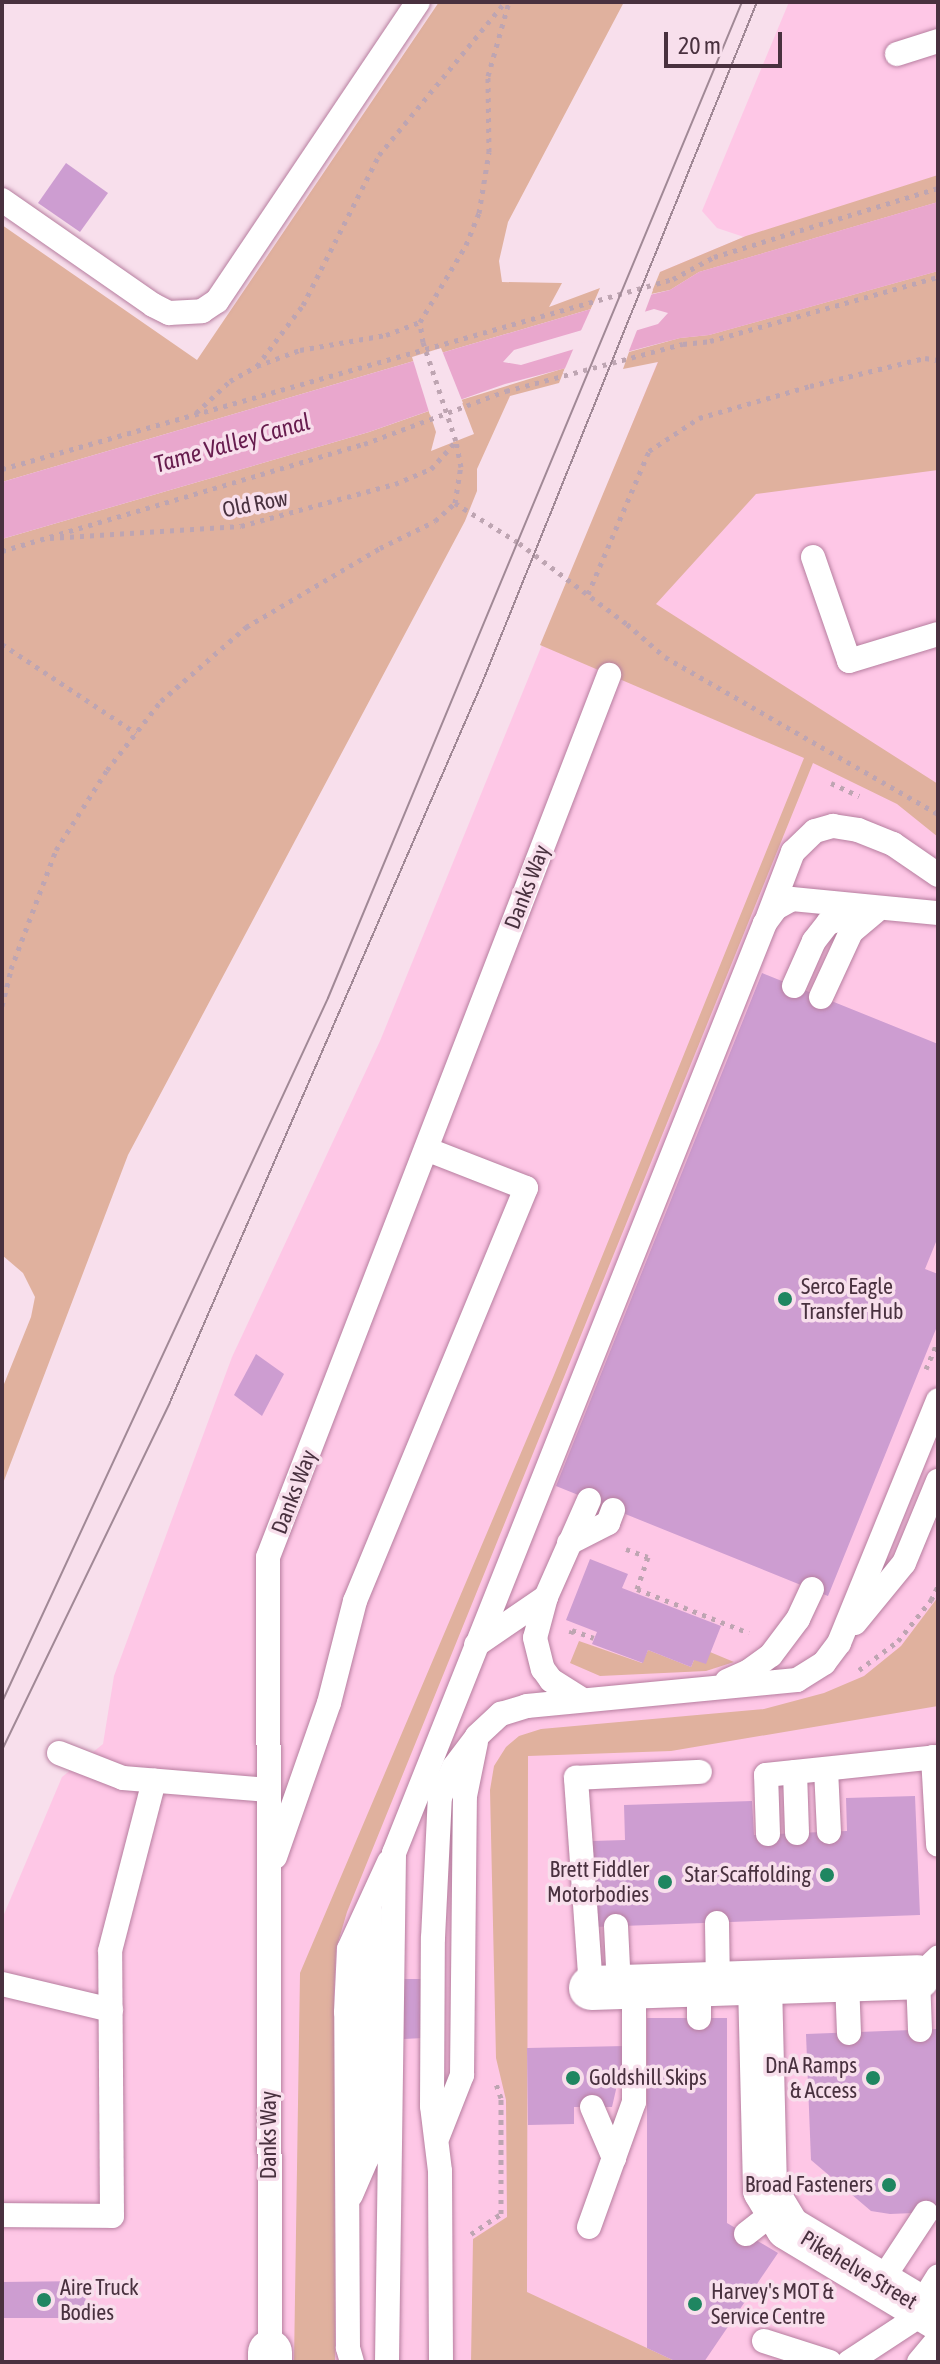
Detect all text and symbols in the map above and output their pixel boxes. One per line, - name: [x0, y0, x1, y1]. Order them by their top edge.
- scale bar: [668, 16, 786, 66]
- text: 20 m: [678, 32, 721, 59]
- water label: Tame Valley Canal: [151, 407, 313, 479]
- street label: Old Row: [220, 485, 290, 523]
- street label: Danks Way: [499, 841, 555, 933]
- place label: Serco Eagle Transfer Hub: [801, 1273, 903, 1324]
- marker: Serco Eagle Transfer Hub: [776, 1290, 794, 1308]
- street label: Danks Way: [266, 1446, 322, 1538]
- place label: Brett Fiddler Motorbodies: [547, 1856, 649, 1908]
- place label: Star Scaffolding: [685, 1862, 811, 1888]
- marker: Star Scaffolding: [818, 1866, 836, 1884]
- marker: Brett Fiddler Motorbodies: [656, 1873, 674, 1891]
- place label: DnA Ramps & Access: [765, 2052, 857, 2104]
- place label: Goldshill Skips: [589, 2065, 707, 2091]
- marker: Goldshill Skips: [564, 2069, 582, 2087]
- marker: DnA Ramps & Access: [864, 2069, 882, 2087]
- street label: Danks Way: [256, 2091, 282, 2179]
- place label: Broad Fasteners: [745, 2172, 873, 2198]
- marker: Broad Fasteners: [880, 2176, 898, 2194]
- street label: Pikehelve Street: [796, 2225, 922, 2315]
- place label: Aire Truck Bodies: [60, 2274, 139, 2326]
- place label: Harvey's MOT & Service Centre: [711, 2278, 834, 2330]
- marker: Aire Truck Bodies: [35, 2291, 53, 2309]
- marker: Harvey's MOT & Service Centre: [686, 2295, 704, 2313]

